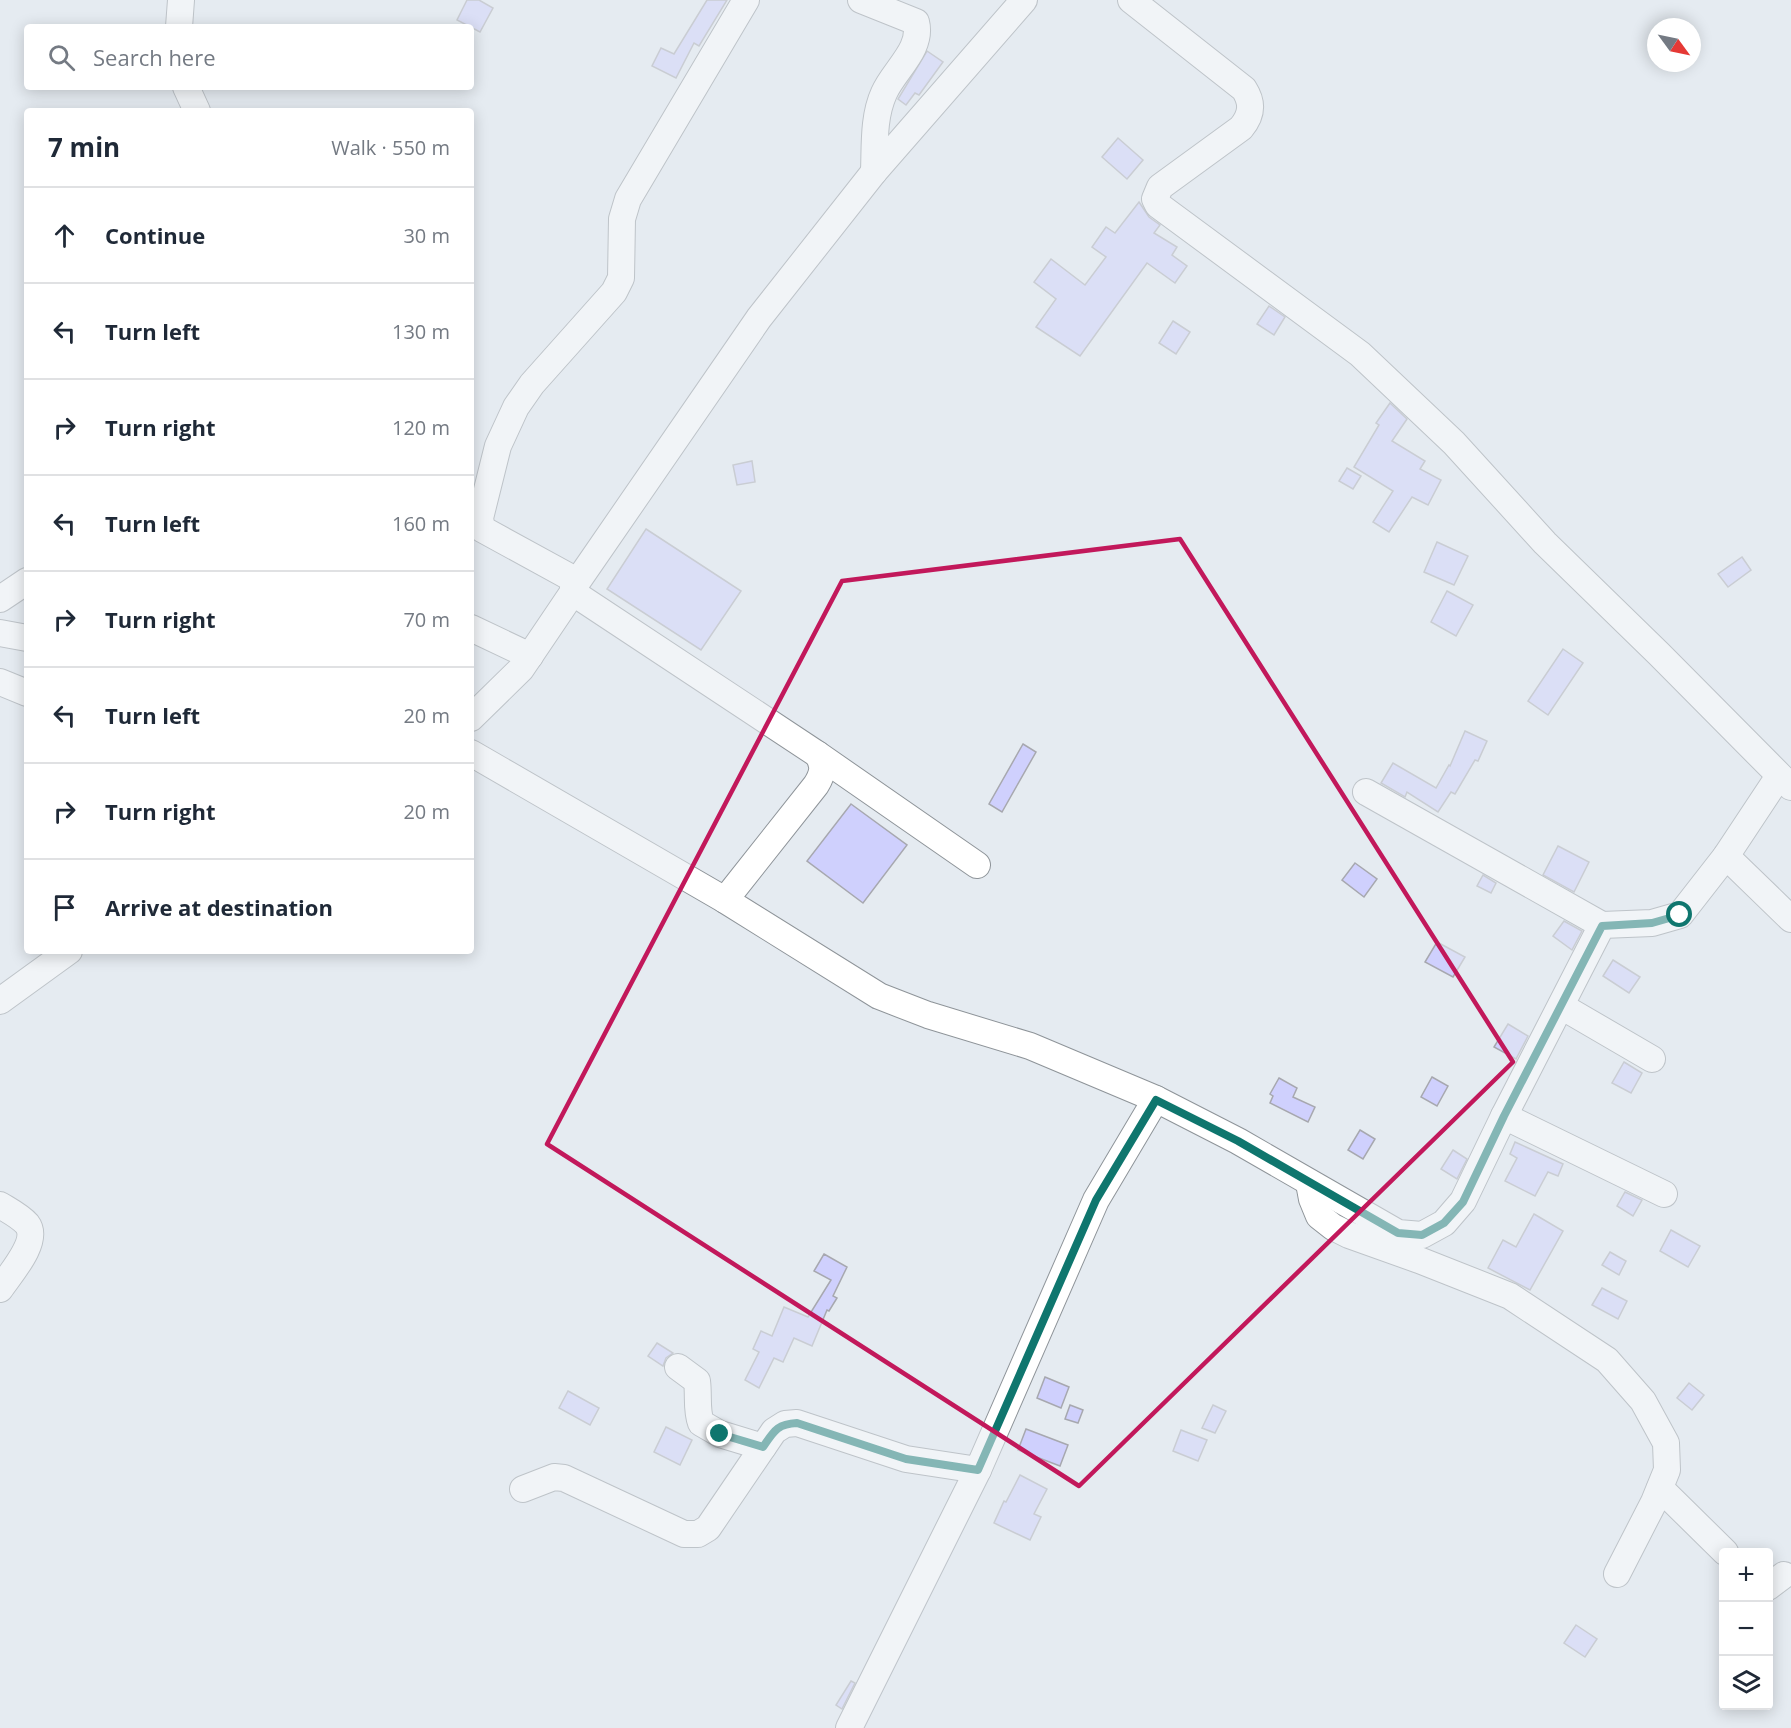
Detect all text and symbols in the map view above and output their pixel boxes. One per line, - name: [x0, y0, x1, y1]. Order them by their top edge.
- north arrow: [1647, 18, 1701, 72]
- search box: [24, 24, 474, 90]
- icon: search: [45, 41, 78, 74]
- text: Search here: [93, 42, 216, 72]
- text: 7 min: [48, 129, 120, 165]
- text: Walk · 550 m: [331, 134, 450, 161]
- icon: ahead: [48, 219, 81, 252]
- text: Continue: [105, 220, 205, 250]
- text: 30 m: [403, 222, 450, 249]
- icon: left: [48, 315, 81, 348]
- text: Turn left: [105, 316, 200, 346]
- text: 130 m: [392, 318, 450, 345]
- icon: right: [48, 411, 81, 444]
- text: Turn right: [105, 412, 216, 442]
- text: 120 m: [392, 414, 450, 441]
- icon: left: [48, 507, 81, 540]
- text: Turn left: [105, 508, 200, 538]
- text: 160 m: [392, 510, 450, 537]
- icon: right: [48, 603, 81, 636]
- text: Turn right: [105, 604, 216, 634]
- text: 70 m: [403, 606, 450, 633]
- icon: left: [48, 699, 81, 732]
- text: Turn left: [105, 700, 200, 730]
- text: 20 m: [403, 702, 450, 729]
- icon: right: [48, 795, 81, 828]
- text: Turn right: [105, 796, 216, 826]
- text: 20 m: [403, 798, 450, 825]
- icon: arrive: [48, 891, 81, 924]
- text: Arrive at destination: [105, 892, 333, 922]
- route start: [1666, 901, 1692, 927]
- route end: [706, 1420, 732, 1446]
- map controls: [1719, 1548, 1773, 1710]
- button: +: [1719, 1548, 1773, 1602]
- button: −: [1719, 1602, 1773, 1656]
- button: layers: [1719, 1656, 1773, 1710]

